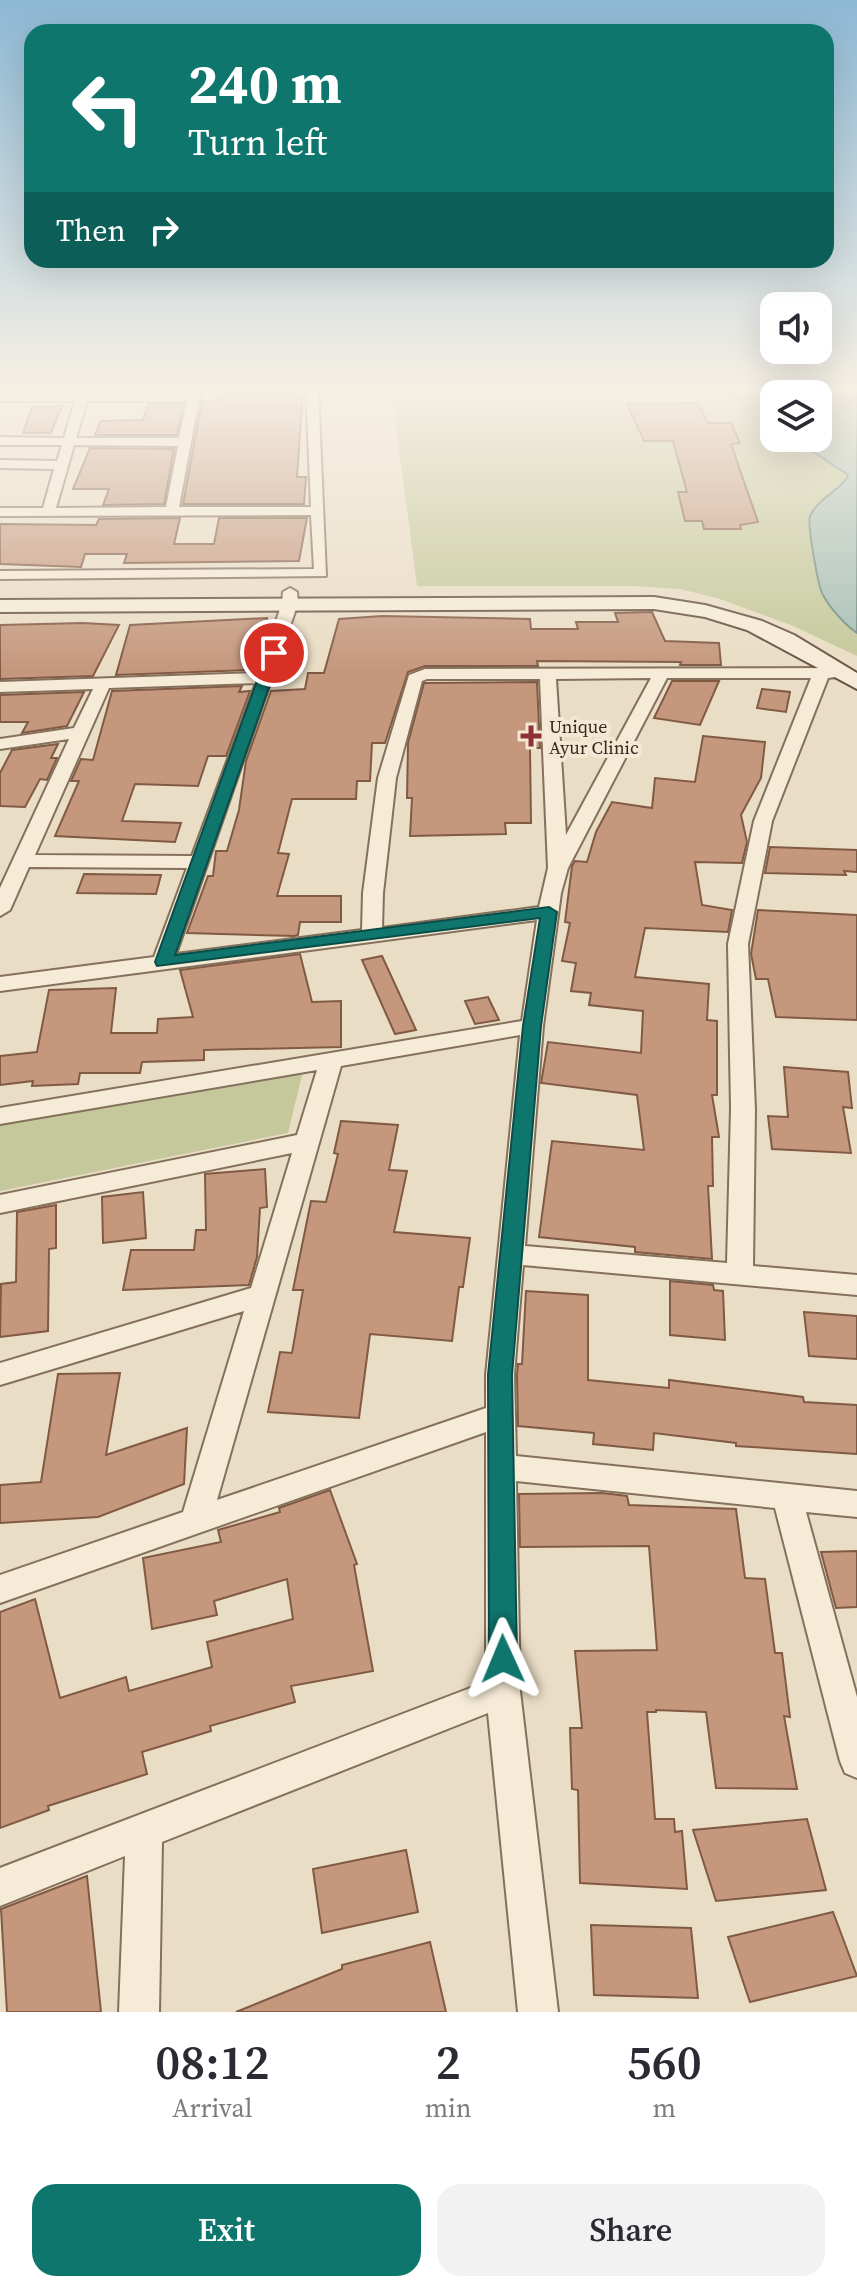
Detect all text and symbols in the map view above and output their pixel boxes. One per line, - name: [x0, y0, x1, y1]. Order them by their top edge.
- text: 240 m: [188, 45, 342, 122]
- icon: left: [56, 56, 160, 160]
- text: Turn left: [188, 118, 327, 167]
- icon: right: [142, 208, 186, 252]
- text: Then: [56, 210, 126, 251]
- map controls: [760, 292, 832, 452]
- button: sound: [760, 292, 832, 364]
- button: layers: [760, 380, 832, 452]
- pin: [240, 619, 308, 687]
- icon: arrive: [252, 631, 296, 675]
- place label: Unique Ayur Clinic: [549, 714, 639, 760]
- marker: Unique Ayur Clinic: [520, 725, 542, 747]
- position arrow: [461, 1617, 545, 1701]
- text: 08:12: [155, 2029, 269, 2095]
- text: 2: [436, 2029, 461, 2095]
- text: 560: [627, 2029, 702, 2095]
- text: Arrival: [172, 2090, 253, 2126]
- text: min: [425, 2090, 472, 2126]
- text: m: [653, 2090, 676, 2126]
- button: Exit: [32, 2184, 421, 2276]
- button: Share: [437, 2184, 825, 2276]

